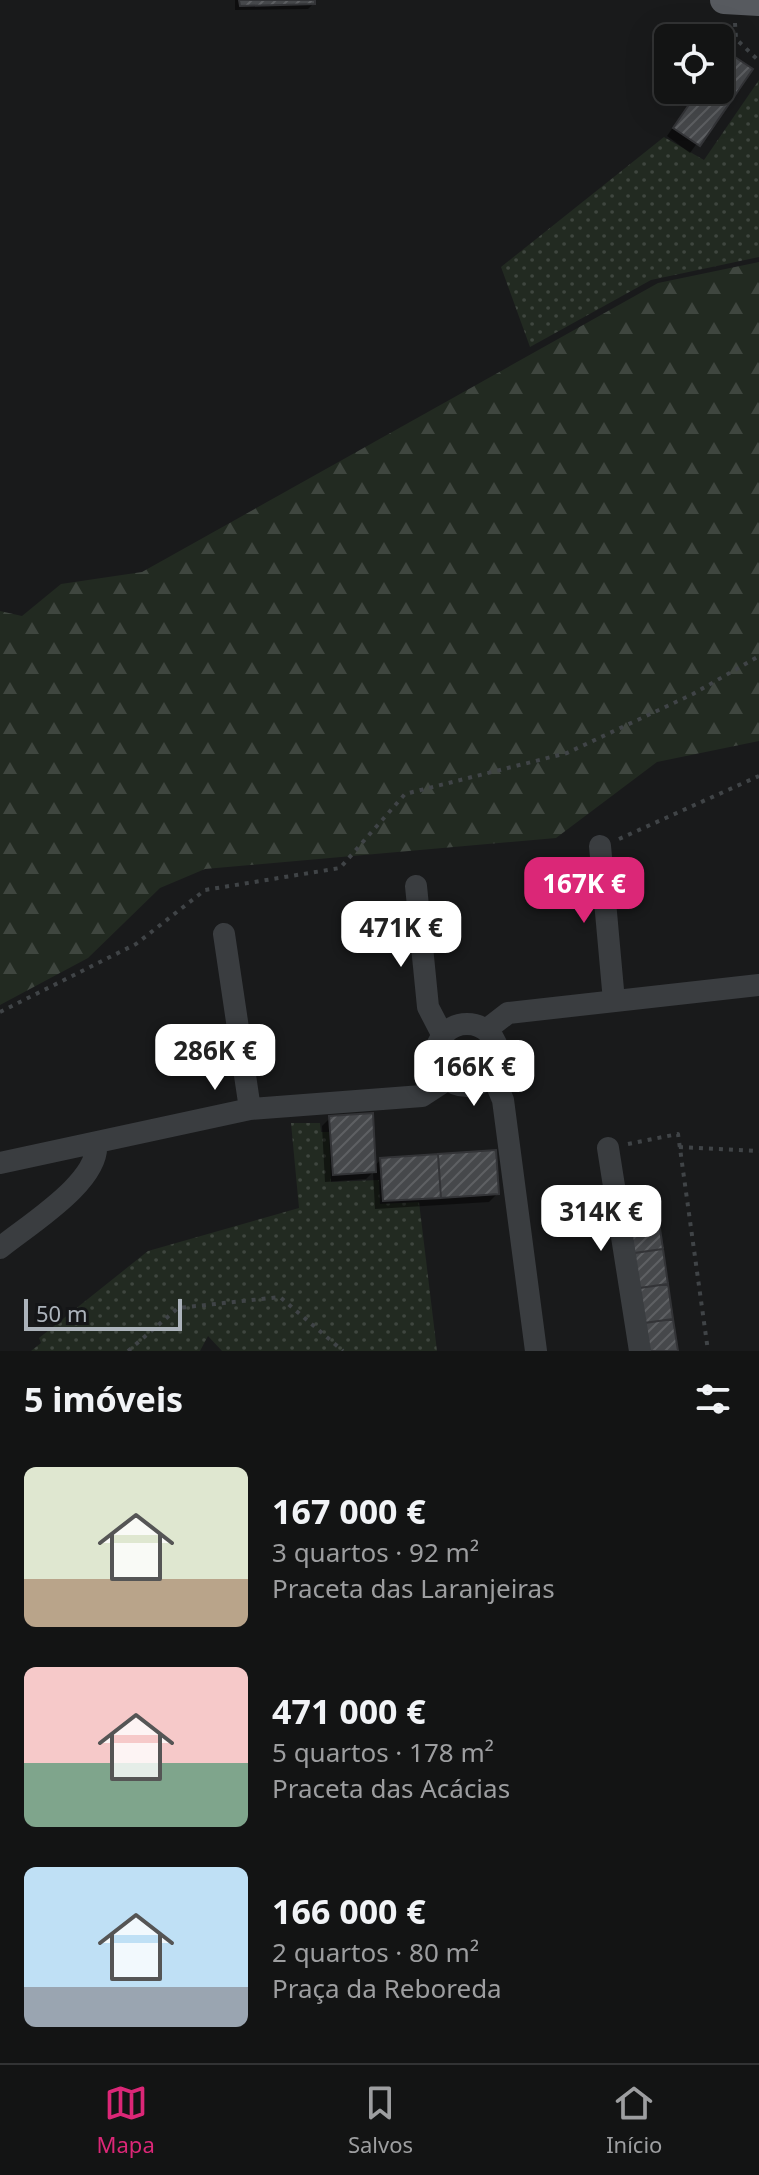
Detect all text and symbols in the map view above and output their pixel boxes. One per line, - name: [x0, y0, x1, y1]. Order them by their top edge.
- map controls: [654, 24, 734, 104]
- button: locate: [654, 24, 734, 104]
- pin: 167K €: [519, 857, 649, 925]
- text: 167K €: [542, 865, 626, 901]
- pin: 471K €: [336, 901, 466, 969]
- text: 471K €: [359, 909, 443, 945]
- pin: 286K €: [150, 1024, 280, 1092]
- text: 286K €: [173, 1032, 257, 1068]
- pin: 166K €: [409, 1040, 539, 1108]
- text: 166K €: [432, 1048, 516, 1084]
- pin: 314K €: [536, 1185, 666, 1253]
- text: 314K €: [559, 1193, 643, 1229]
- scale bar: [24, 1295, 182, 1331]
- text: 50 m: [36, 1298, 87, 1328]
- text: 5 imóveis: [24, 1376, 183, 1422]
- icon: filters: [691, 1377, 735, 1421]
- text: 167 000 €: [272, 1488, 426, 1534]
- icon: home: [88, 1499, 184, 1595]
- text: 3 quartos · 92 m²: [272, 1534, 479, 1570]
- text: Praceta das Laranjeiras: [272, 1570, 555, 1606]
- text: 471 000 €: [272, 1688, 426, 1734]
- icon: home: [88, 1699, 184, 1795]
- text: 5 quartos · 178 m²: [272, 1734, 494, 1770]
- text: Praceta das Acácias: [272, 1770, 510, 1806]
- text: 166 000 €: [272, 1888, 426, 1934]
- icon: home: [88, 1899, 184, 1995]
- text: 2 quartos · 80 m²: [272, 1934, 479, 1970]
- text: Praça da Reboreda: [272, 1970, 502, 2006]
- tab: Mapa: [97, 2081, 155, 2159]
- tab: Salvos: [348, 2081, 413, 2159]
- tab: Início: [606, 2081, 662, 2159]

